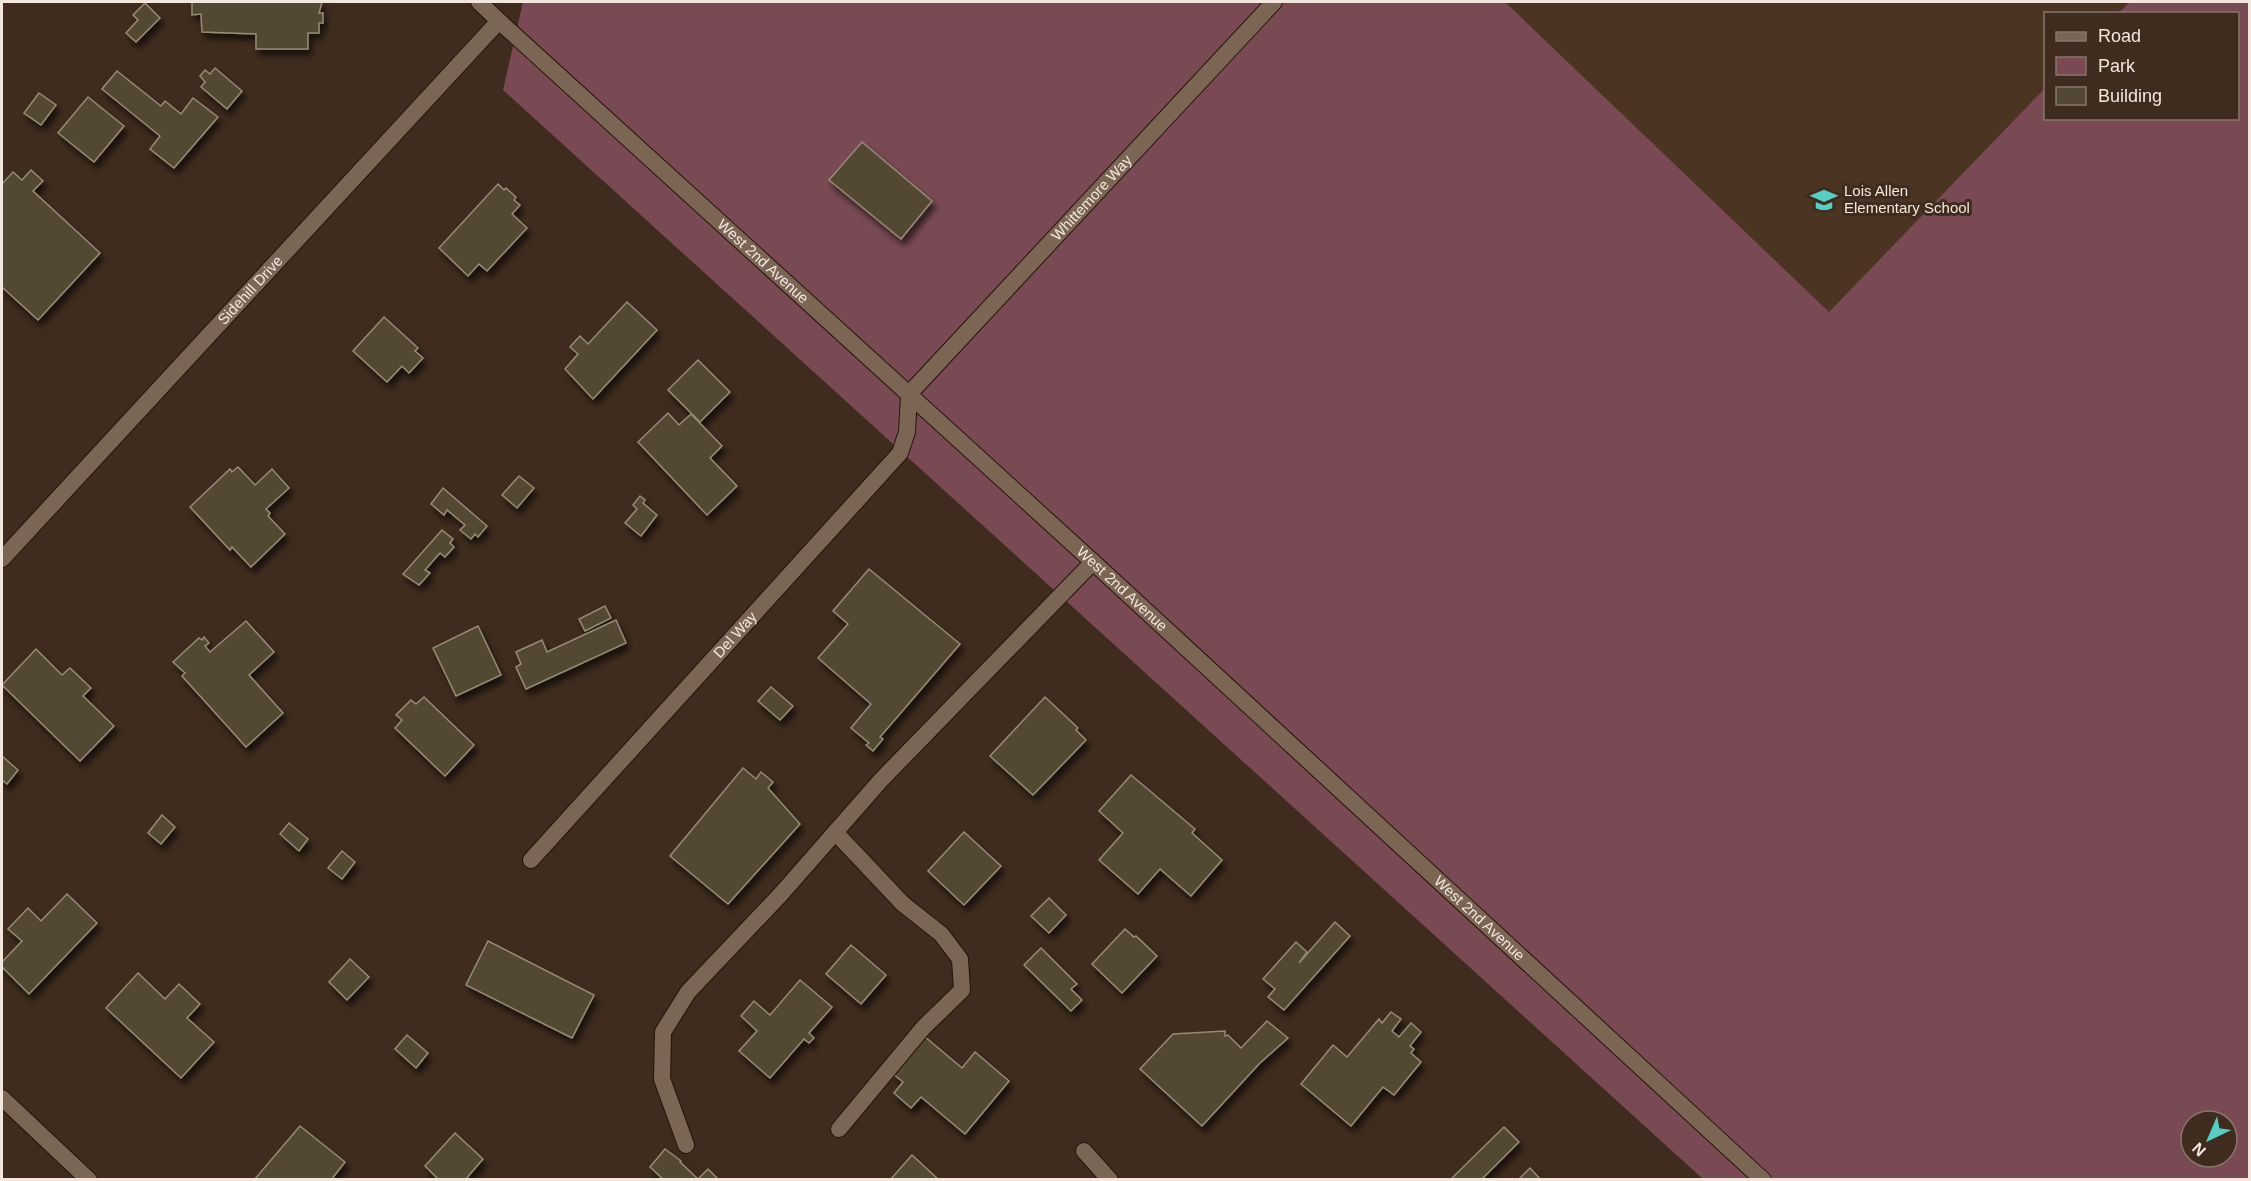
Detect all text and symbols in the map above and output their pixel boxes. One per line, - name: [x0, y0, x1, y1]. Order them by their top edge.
- legend: [2044, 12, 2239, 120]
- text: Road: [2098, 26, 2141, 46]
- text: Park: [2098, 56, 2136, 76]
- text: Building: [2098, 86, 2162, 106]
- street label: Whittemore Way: [1047, 151, 1135, 244]
- place label: Lois Allen Elementary School: [1844, 182, 1970, 216]
- school or university icon: Lois Allen Elementary School: [1809, 185, 1839, 215]
- street label: West 2nd Avenue: [714, 215, 812, 307]
- street label: Sidehill Drive: [214, 252, 286, 328]
- street label: West 2nd Avenue: [1074, 543, 1171, 634]
- street label: Del Way: [710, 608, 760, 661]
- street label: West 2nd Avenue: [1431, 872, 1528, 964]
- north arrow: [2179, 1109, 2239, 1169]
- text: N: [2189, 1139, 2209, 1160]

